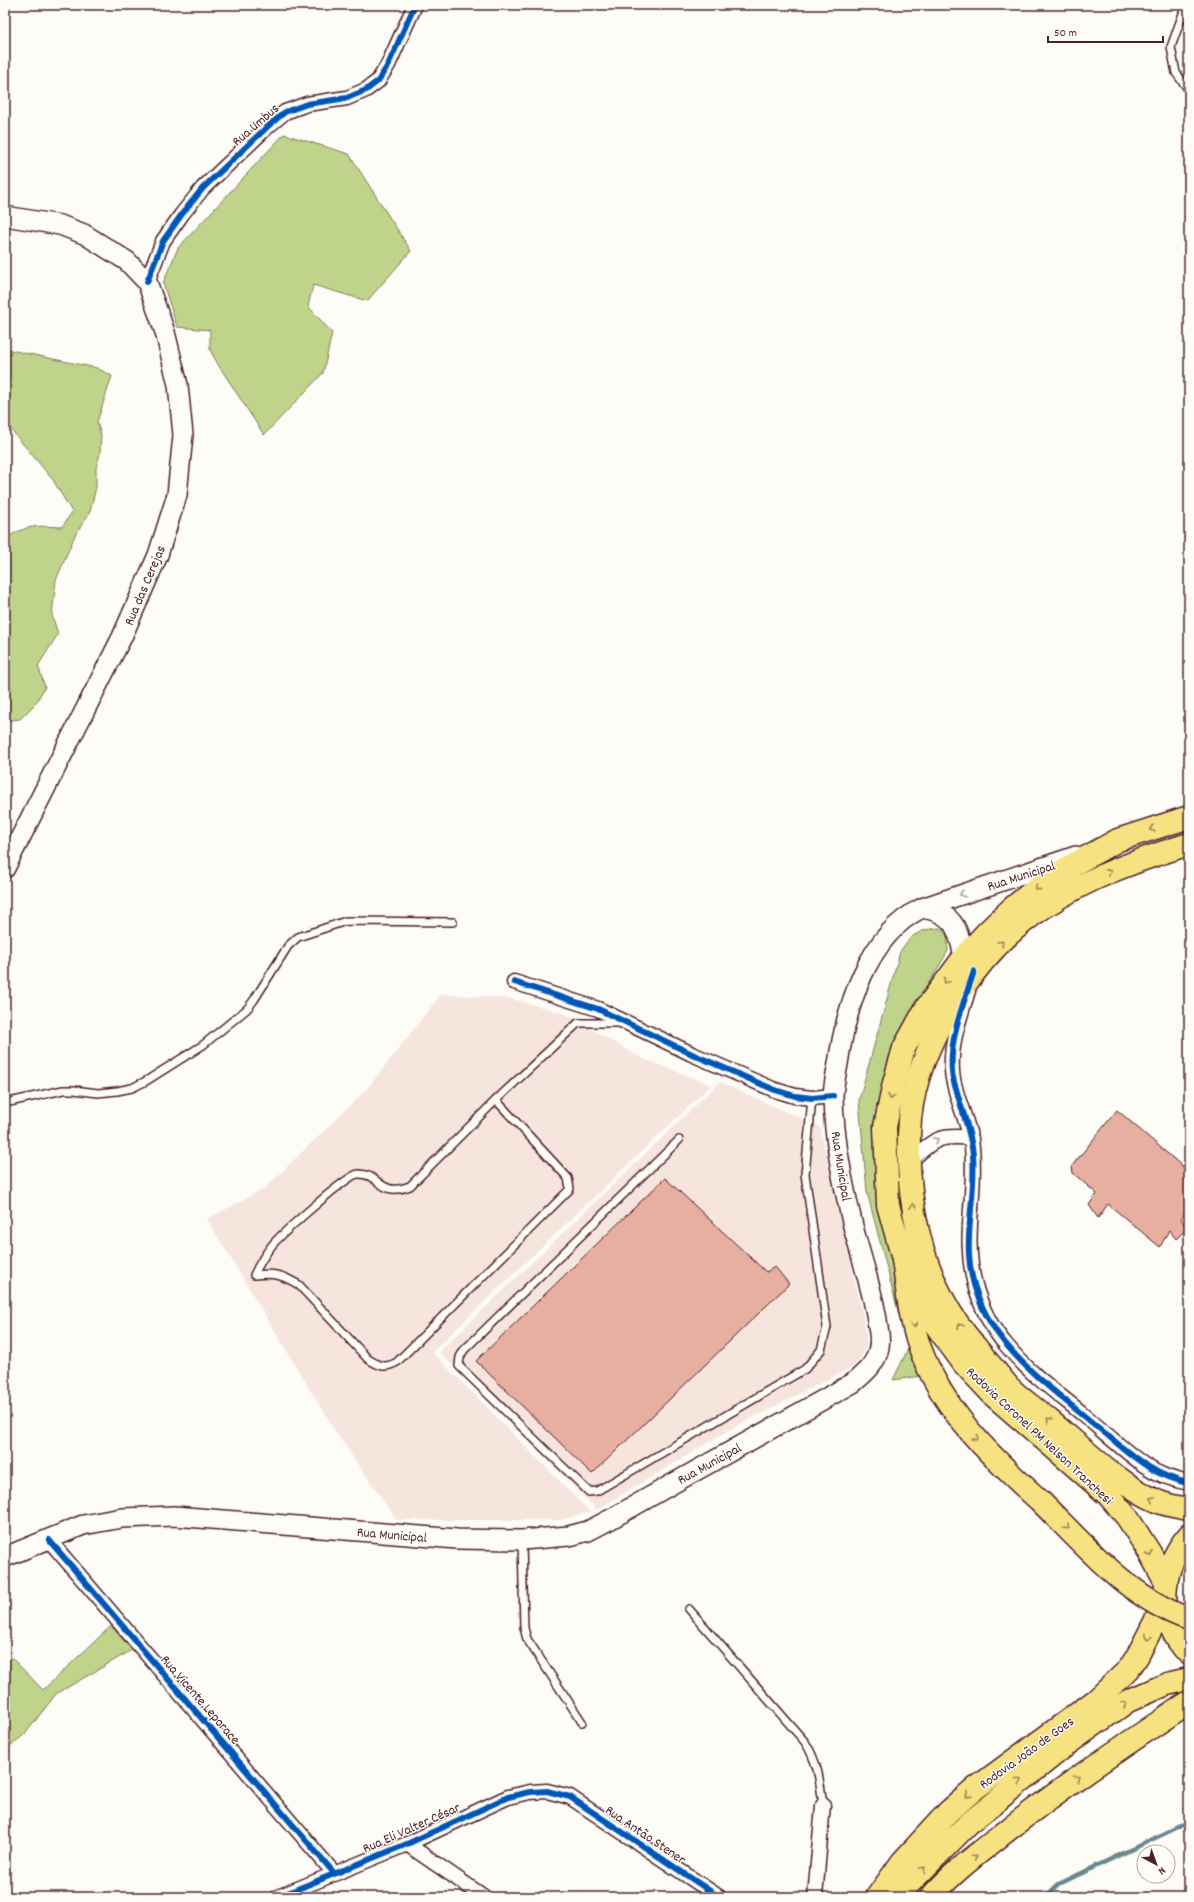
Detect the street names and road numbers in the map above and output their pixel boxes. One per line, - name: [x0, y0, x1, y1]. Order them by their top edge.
- street label: Rua Umbus: [228, 99, 284, 152]
- street label: Rua das Cerejas: [120, 542, 172, 629]
- street label: Rua Municipal: [985, 856, 1059, 897]
- street label: Rua Municipal: [825, 1130, 856, 1203]
- street label: Rodovia Coronel PM Nelson Tranchesi: [961, 1363, 1117, 1510]
- street label: Rua Municipal: [674, 1439, 746, 1491]
- street label: Rua Municipal: [356, 1523, 428, 1549]
- street label: Rua Vicente Leporace: [155, 1651, 244, 1749]
- street label: Rodovia João de Goes: [976, 1712, 1079, 1795]
- street label: Rua Eli Valter César: [360, 1798, 465, 1859]
- street label: Rua Antão Stener: [600, 1801, 690, 1871]

